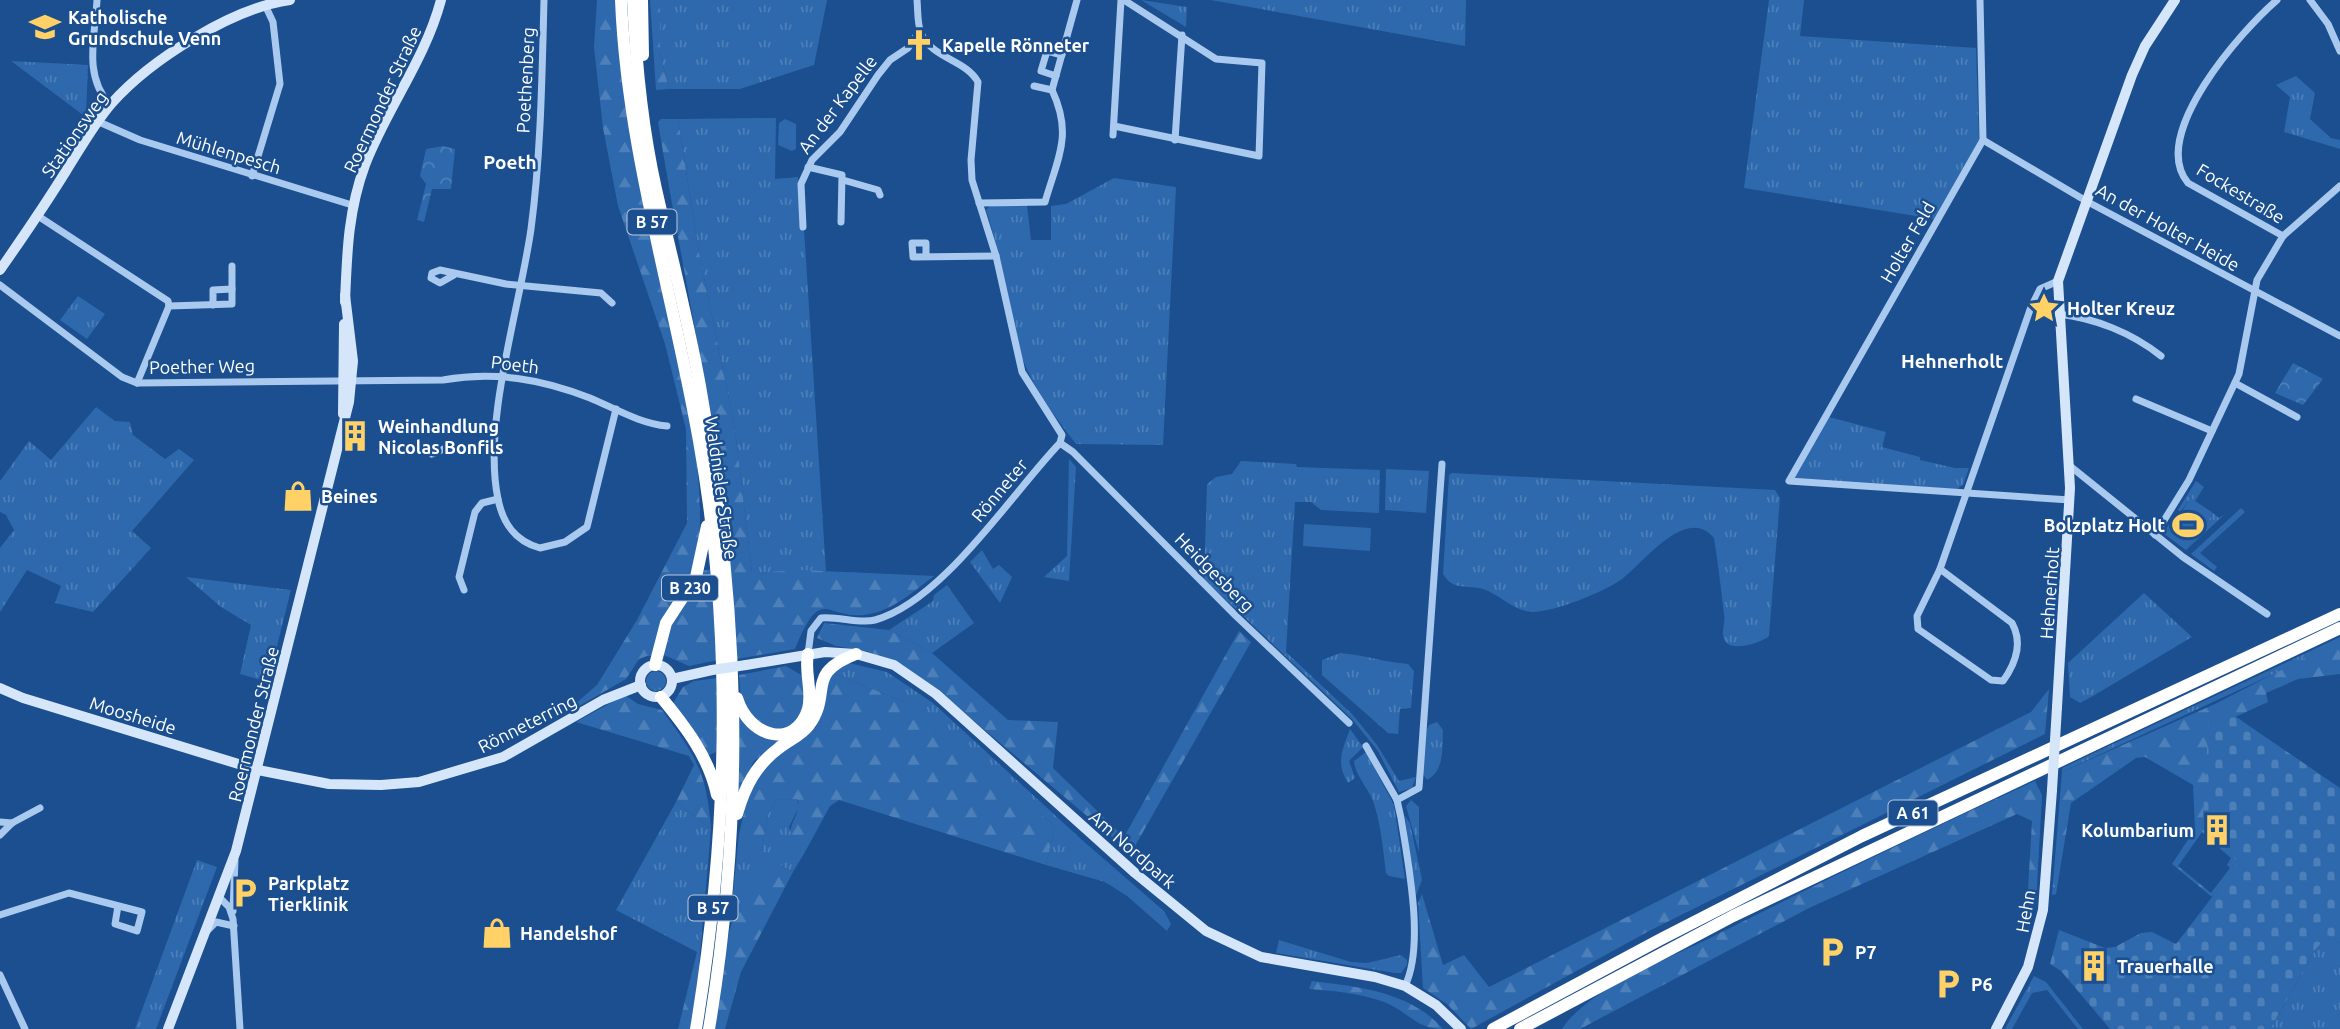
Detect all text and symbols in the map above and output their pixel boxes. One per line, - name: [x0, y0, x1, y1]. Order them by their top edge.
- place label: Katholische Grundschule Venn: [68, 7, 221, 48]
- school or university icon: Katholische Grundschule Venn: [28, 10, 62, 44]
- street label: Roermonder Straße: [339, 22, 425, 176]
- street label: Poethenberg: [512, 26, 538, 134]
- church icon: Kapelle Rönneter: [902, 28, 936, 62]
- place label: Kapelle Rönneter: [942, 35, 1090, 55]
- street label: An der Kapelle: [794, 51, 880, 157]
- street label: Stationsweg: [37, 87, 111, 181]
- street label: Mühlenpesch: [174, 127, 284, 177]
- district label: Poeth: [483, 151, 537, 173]
- street label: Fockestraße: [2194, 159, 2288, 227]
- street label: An der Holter Heide: [2093, 179, 2243, 275]
- street label: Holter Feld: [1876, 198, 1938, 286]
- road number: B 57: [628, 210, 676, 234]
- place icon: Holter Kreuz: [2027, 291, 2061, 325]
- place label: Holter Kreuz: [2067, 298, 2175, 318]
- district label: Hehnerholt: [1901, 350, 2003, 372]
- street label: Poeth: [490, 351, 540, 377]
- street label: Poether Weg: [149, 355, 255, 377]
- street label: Waldnieler Straße: [702, 415, 742, 561]
- place label: Weinhandlung Nicolas Bonfils: [378, 416, 504, 457]
- building icon: Weinhandlung Nicolas Bonfils: [338, 419, 372, 453]
- street label: Rönneter: [967, 454, 1031, 526]
- shop icon: Beines: [281, 479, 315, 513]
- place label: Beines: [321, 486, 378, 506]
- sports icon: Bolzplatz Holt: [2171, 508, 2205, 542]
- place label: Bolzplatz Holt: [2044, 515, 2165, 535]
- street label: Heidgesberg: [1171, 528, 1259, 616]
- street label: Hehnerholt: [2036, 546, 2062, 640]
- road number: B 230: [662, 576, 718, 600]
- street label: Roermonder Straße: [224, 644, 282, 804]
- street label: Rönneterring: [474, 690, 580, 756]
- street label: Moosheide: [87, 692, 179, 738]
- road number: A 61: [1888, 800, 1938, 826]
- street label: Am Nordpark: [1086, 806, 1180, 892]
- building icon: Kolumbarium: [2200, 813, 2234, 847]
- place label: Kolumbarium: [2081, 820, 2194, 840]
- place label: Parkplatz Tierklinik: [268, 873, 349, 914]
- parking icon: Parkplatz Tierklinik: [228, 876, 262, 910]
- street label: Hehn: [2011, 888, 2039, 934]
- road number: B 57: [688, 896, 738, 920]
- shop icon: Handelshof: [480, 916, 514, 950]
- place label: Handelshof: [520, 923, 618, 943]
- parking icon: P7: [1815, 935, 1849, 969]
- place label: P7: [1855, 942, 1877, 962]
- building icon: Trauerhalle: [2077, 949, 2111, 983]
- place label: Trauerhalle: [2117, 956, 2214, 976]
- parking icon: P6: [1931, 967, 1965, 1001]
- place label: P6: [1971, 974, 1993, 994]

